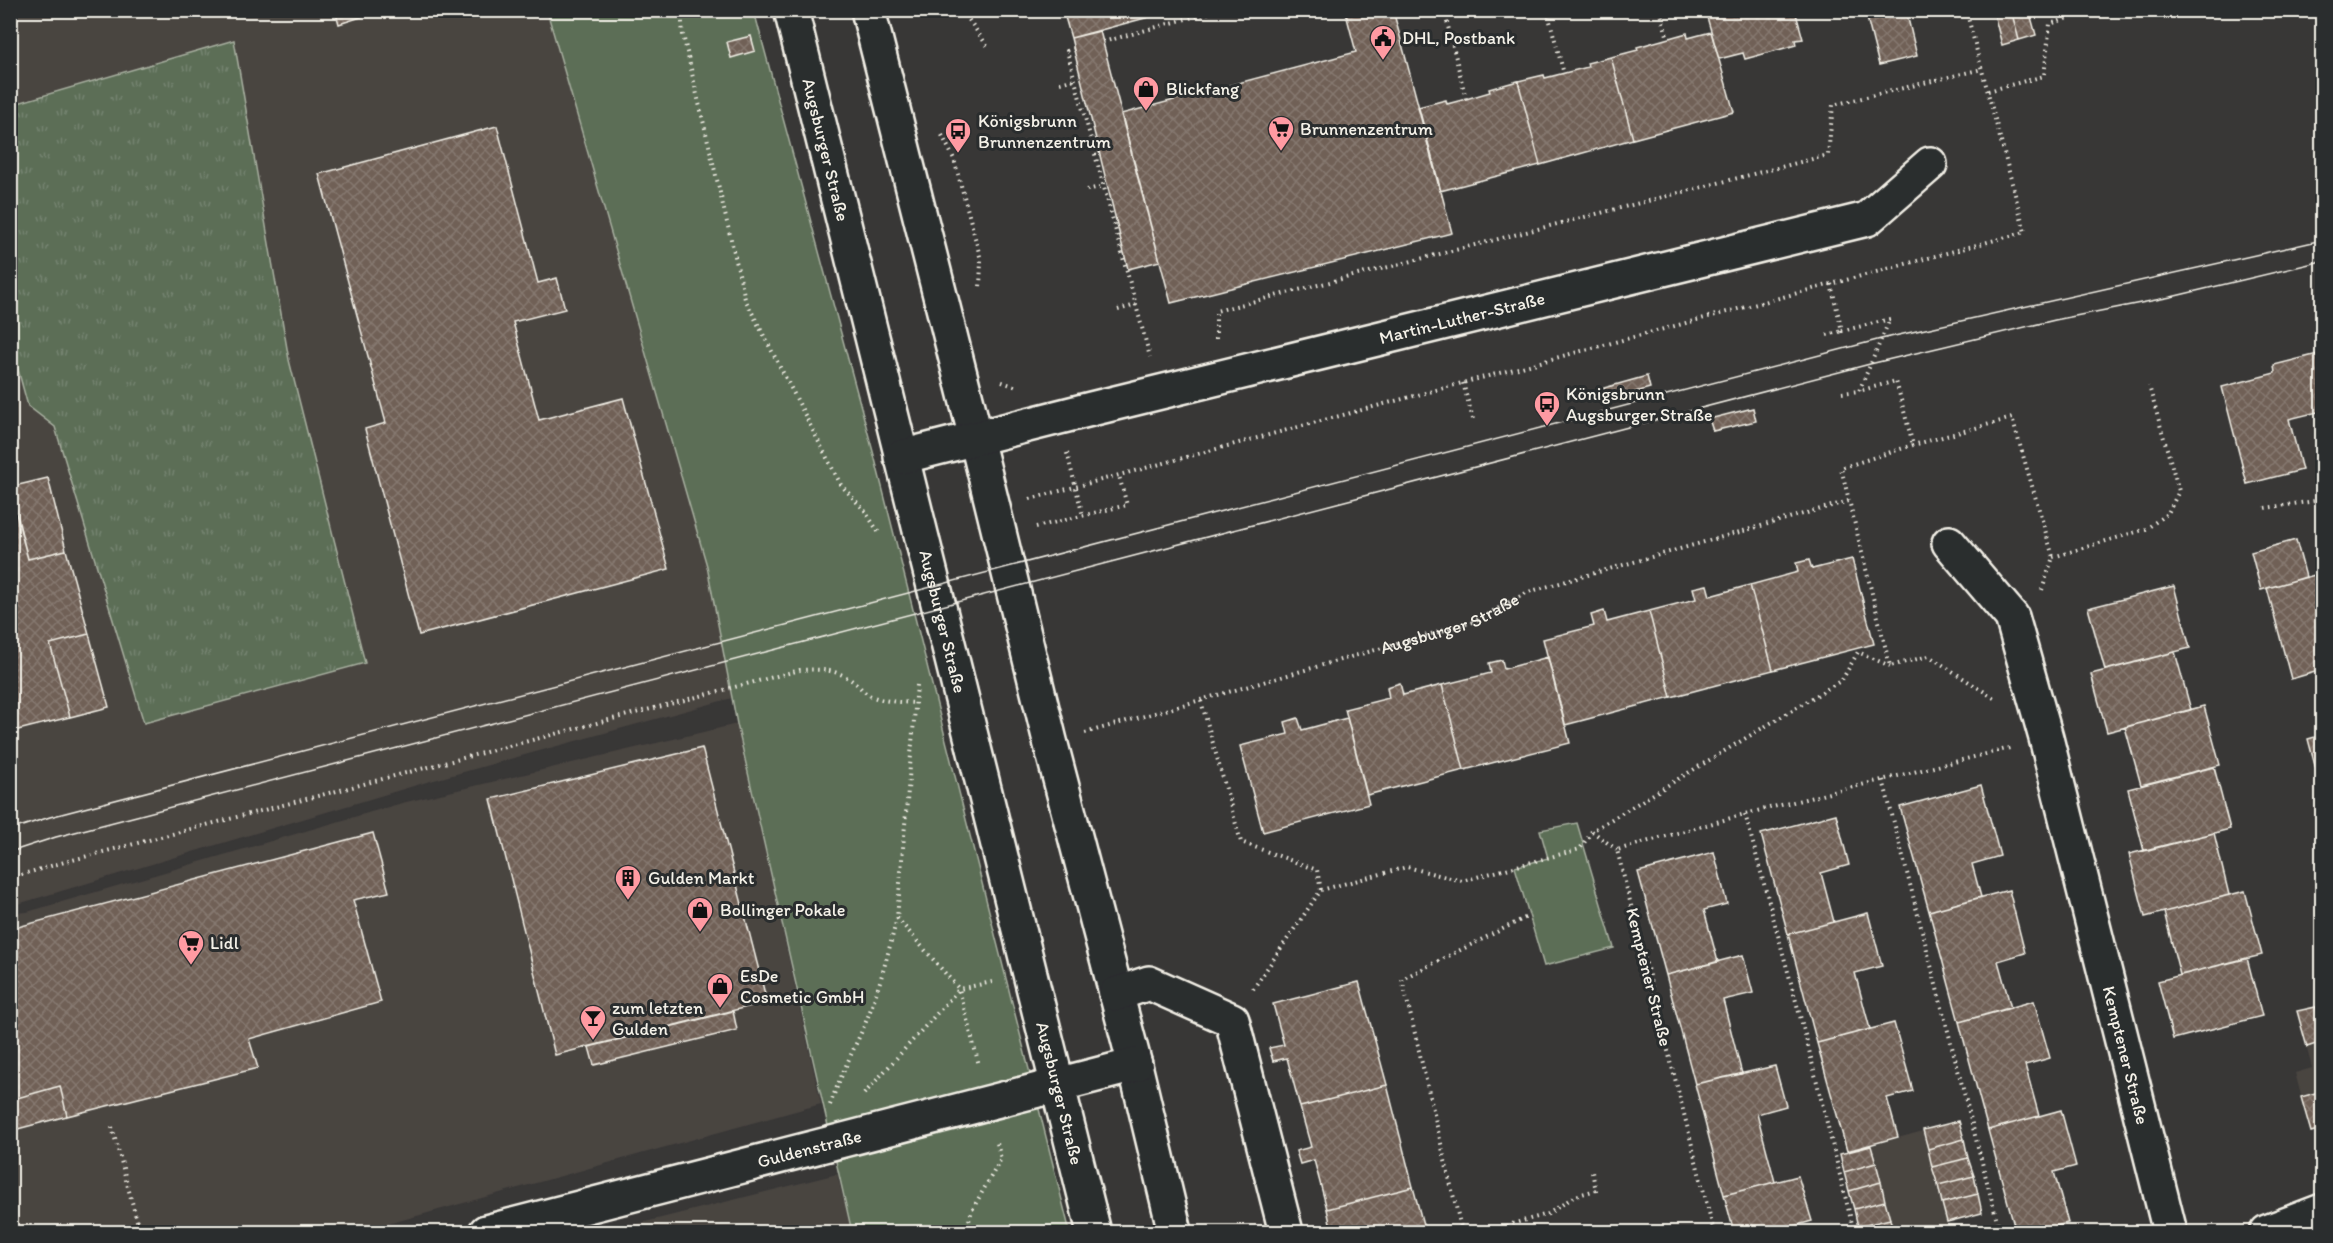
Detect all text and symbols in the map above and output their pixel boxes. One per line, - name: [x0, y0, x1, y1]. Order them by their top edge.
- public building icon: DHL, Postbank: [1368, 23, 1398, 61]
- place label: DHL, Postbank: [1402, 27, 1515, 49]
- shop icon: Blickfang: [1131, 74, 1161, 112]
- street label: Augsburger Straße: [797, 76, 854, 224]
- place label: Blickfang: [1166, 78, 1240, 100]
- place label: Königsbrunn Brunnenzentrum: [978, 110, 1111, 153]
- supermarket icon: Brunnenzentrum: [1266, 114, 1296, 152]
- bus stop icon: Königsbrunn Brunnenzentrum: [943, 116, 973, 154]
- place label: Brunnenzentrum: [1300, 118, 1433, 140]
- street label: Martin-Luther-Straße: [1377, 287, 1547, 349]
- place label: Königsbrunn Augsburger Straße: [1566, 383, 1713, 426]
- bus stop icon: Königsbrunn Augsburger Straße: [1532, 389, 1562, 427]
- street label: Augsburger Straße: [914, 548, 971, 695]
- street label: Augsburger Straße: [1378, 588, 1523, 659]
- building icon: Gulden Markt: [613, 863, 643, 901]
- place label: Gulden Markt: [648, 867, 755, 889]
- shop icon: Bollinger Pokale: [685, 895, 715, 933]
- place label: Bollinger Pokale: [720, 899, 845, 921]
- street label: Kemptener Straße: [1621, 905, 1677, 1049]
- supermarket icon: Lidl: [176, 928, 206, 966]
- place label: Lidl: [210, 932, 239, 954]
- place label: EsDe Cosmetic GmbH: [740, 965, 864, 1008]
- shop icon: EsDe Cosmetic GmbH: [705, 971, 735, 1009]
- street label: Kemptener Straße: [2098, 984, 2154, 1127]
- place label: zum letzten Gulden: [612, 997, 703, 1040]
- bar icon: zum letzten Gulden: [578, 1003, 608, 1041]
- street label: Augsburger Straße: [1031, 1019, 1088, 1167]
- street label: Guldenstraße: [755, 1125, 864, 1173]

